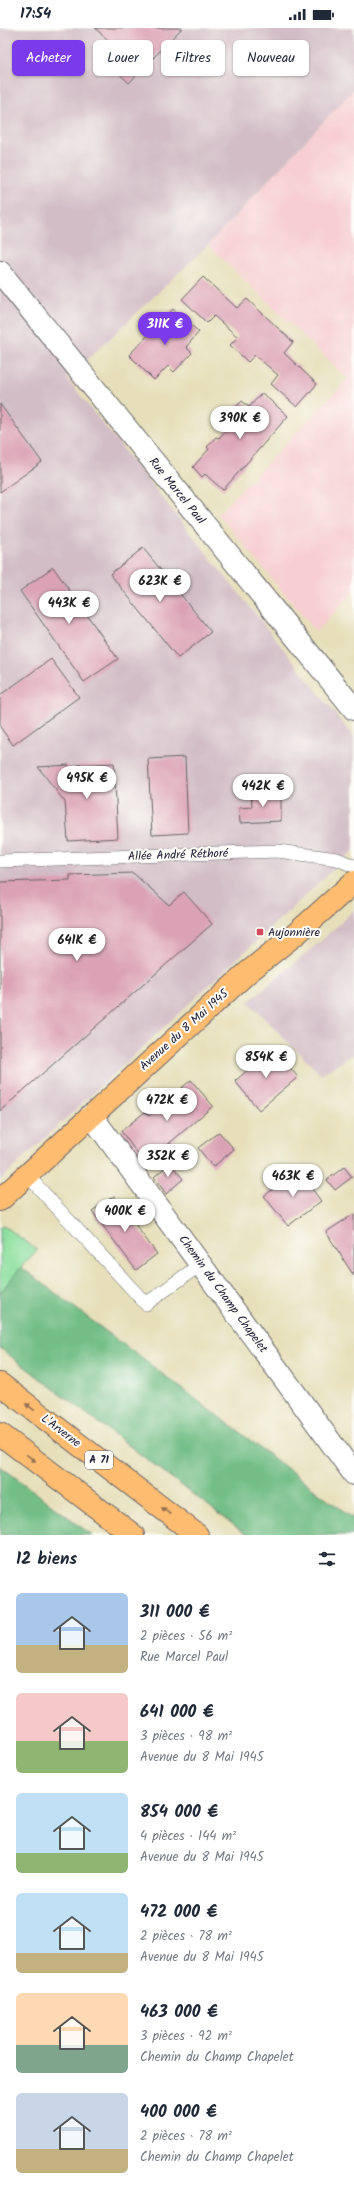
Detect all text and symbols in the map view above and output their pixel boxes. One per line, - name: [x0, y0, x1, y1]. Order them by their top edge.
- text: 17:54: [20, 2, 51, 26]
- chip: Acheter: [12, 40, 85, 76]
- chip: Louer: [93, 40, 153, 76]
- chip: Filtres: [161, 40, 225, 76]
- chip: Nouveau: [233, 40, 309, 76]
- pin: 311K €: [132, 312, 198, 346]
- text: 311K €: [147, 314, 183, 335]
- pin: 390K €: [207, 406, 273, 440]
- text: 390K €: [219, 408, 261, 429]
- street label: Rue Marcel Paul: [144, 453, 210, 529]
- pin: 623K €: [127, 569, 193, 603]
- text: 623K €: [139, 571, 181, 592]
- pin: 443K €: [36, 591, 102, 625]
- text: 443K €: [48, 593, 90, 614]
- pin: 495K €: [54, 766, 120, 800]
- text: 495K €: [66, 768, 108, 789]
- pin: 442K €: [230, 774, 296, 808]
- text: 442K €: [242, 776, 284, 797]
- street label: Allée André Réthoré: [128, 844, 229, 866]
- place label: Aujonnière: [268, 923, 320, 942]
- marker: Aujonnière: [255, 927, 265, 937]
- pin: 641K €: [44, 928, 110, 962]
- text: 641K €: [57, 930, 97, 951]
- street label: Avenue du 8 Mai 1945: [135, 984, 234, 1075]
- pin: 854K €: [233, 1045, 299, 1079]
- text: 854K €: [245, 1047, 287, 1068]
- pin: 472K €: [134, 1088, 200, 1122]
- text: 472K €: [146, 1090, 188, 1111]
- pin: 352K €: [135, 1144, 201, 1178]
- text: 352K €: [147, 1146, 189, 1167]
- pin: 463K €: [260, 1164, 326, 1198]
- text: 463K €: [272, 1166, 314, 1187]
- pin: 400K €: [92, 1199, 158, 1233]
- text: 400K €: [104, 1201, 146, 1222]
- street label: Chemin du Champ Chapelet: [174, 1231, 273, 1357]
- one-way arrow: [24, 1403, 35, 1411]
- street label: L'Arverne: [37, 1410, 85, 1453]
- road number: A 71: [85, 1451, 113, 1469]
- one-way arrow: [26, 1453, 36, 1461]
- one-way arrow: [161, 1507, 172, 1516]
- text: 12 biens: [16, 1546, 77, 1573]
- icon: filters: [316, 1548, 338, 1570]
- text: 311 000 €: [140, 1599, 210, 1626]
- icon: home: [48, 1609, 96, 1657]
- text: 2 pièces · 56 m²: [140, 1626, 232, 1647]
- text: Rue Marcel Paul: [140, 1647, 228, 1668]
- text: 641 000 €: [140, 1699, 214, 1726]
- icon: home: [48, 1709, 96, 1757]
- text: 3 pièces · 98 m²: [140, 1726, 232, 1747]
- text: Avenue du 8 Mai 1945: [140, 1747, 264, 1768]
- text: 854 000 €: [140, 1799, 218, 1826]
- icon: home: [48, 1809, 96, 1857]
- text: 4 pièces · 144 m²: [140, 1826, 236, 1847]
- text: Avenue du 8 Mai 1945: [140, 1847, 264, 1868]
- text: 472 000 €: [140, 1899, 217, 1926]
- icon: home: [48, 1909, 96, 1957]
- text: 2 pièces · 78 m²: [140, 1926, 232, 1947]
- text: Avenue du 8 Mai 1945: [140, 1947, 264, 1968]
- text: 463 000 €: [140, 1999, 218, 2026]
- icon: home: [48, 2009, 96, 2057]
- text: 3 pièces · 92 m²: [140, 2026, 232, 2047]
- text: Chemin du Champ Chapelet: [140, 2047, 294, 2068]
- text: 400 000 €: [140, 2099, 217, 2126]
- icon: home: [48, 2109, 96, 2157]
- text: 2 pièces · 78 m²: [140, 2126, 232, 2147]
- text: Chemin du Champ Chapelet: [140, 2147, 294, 2168]

